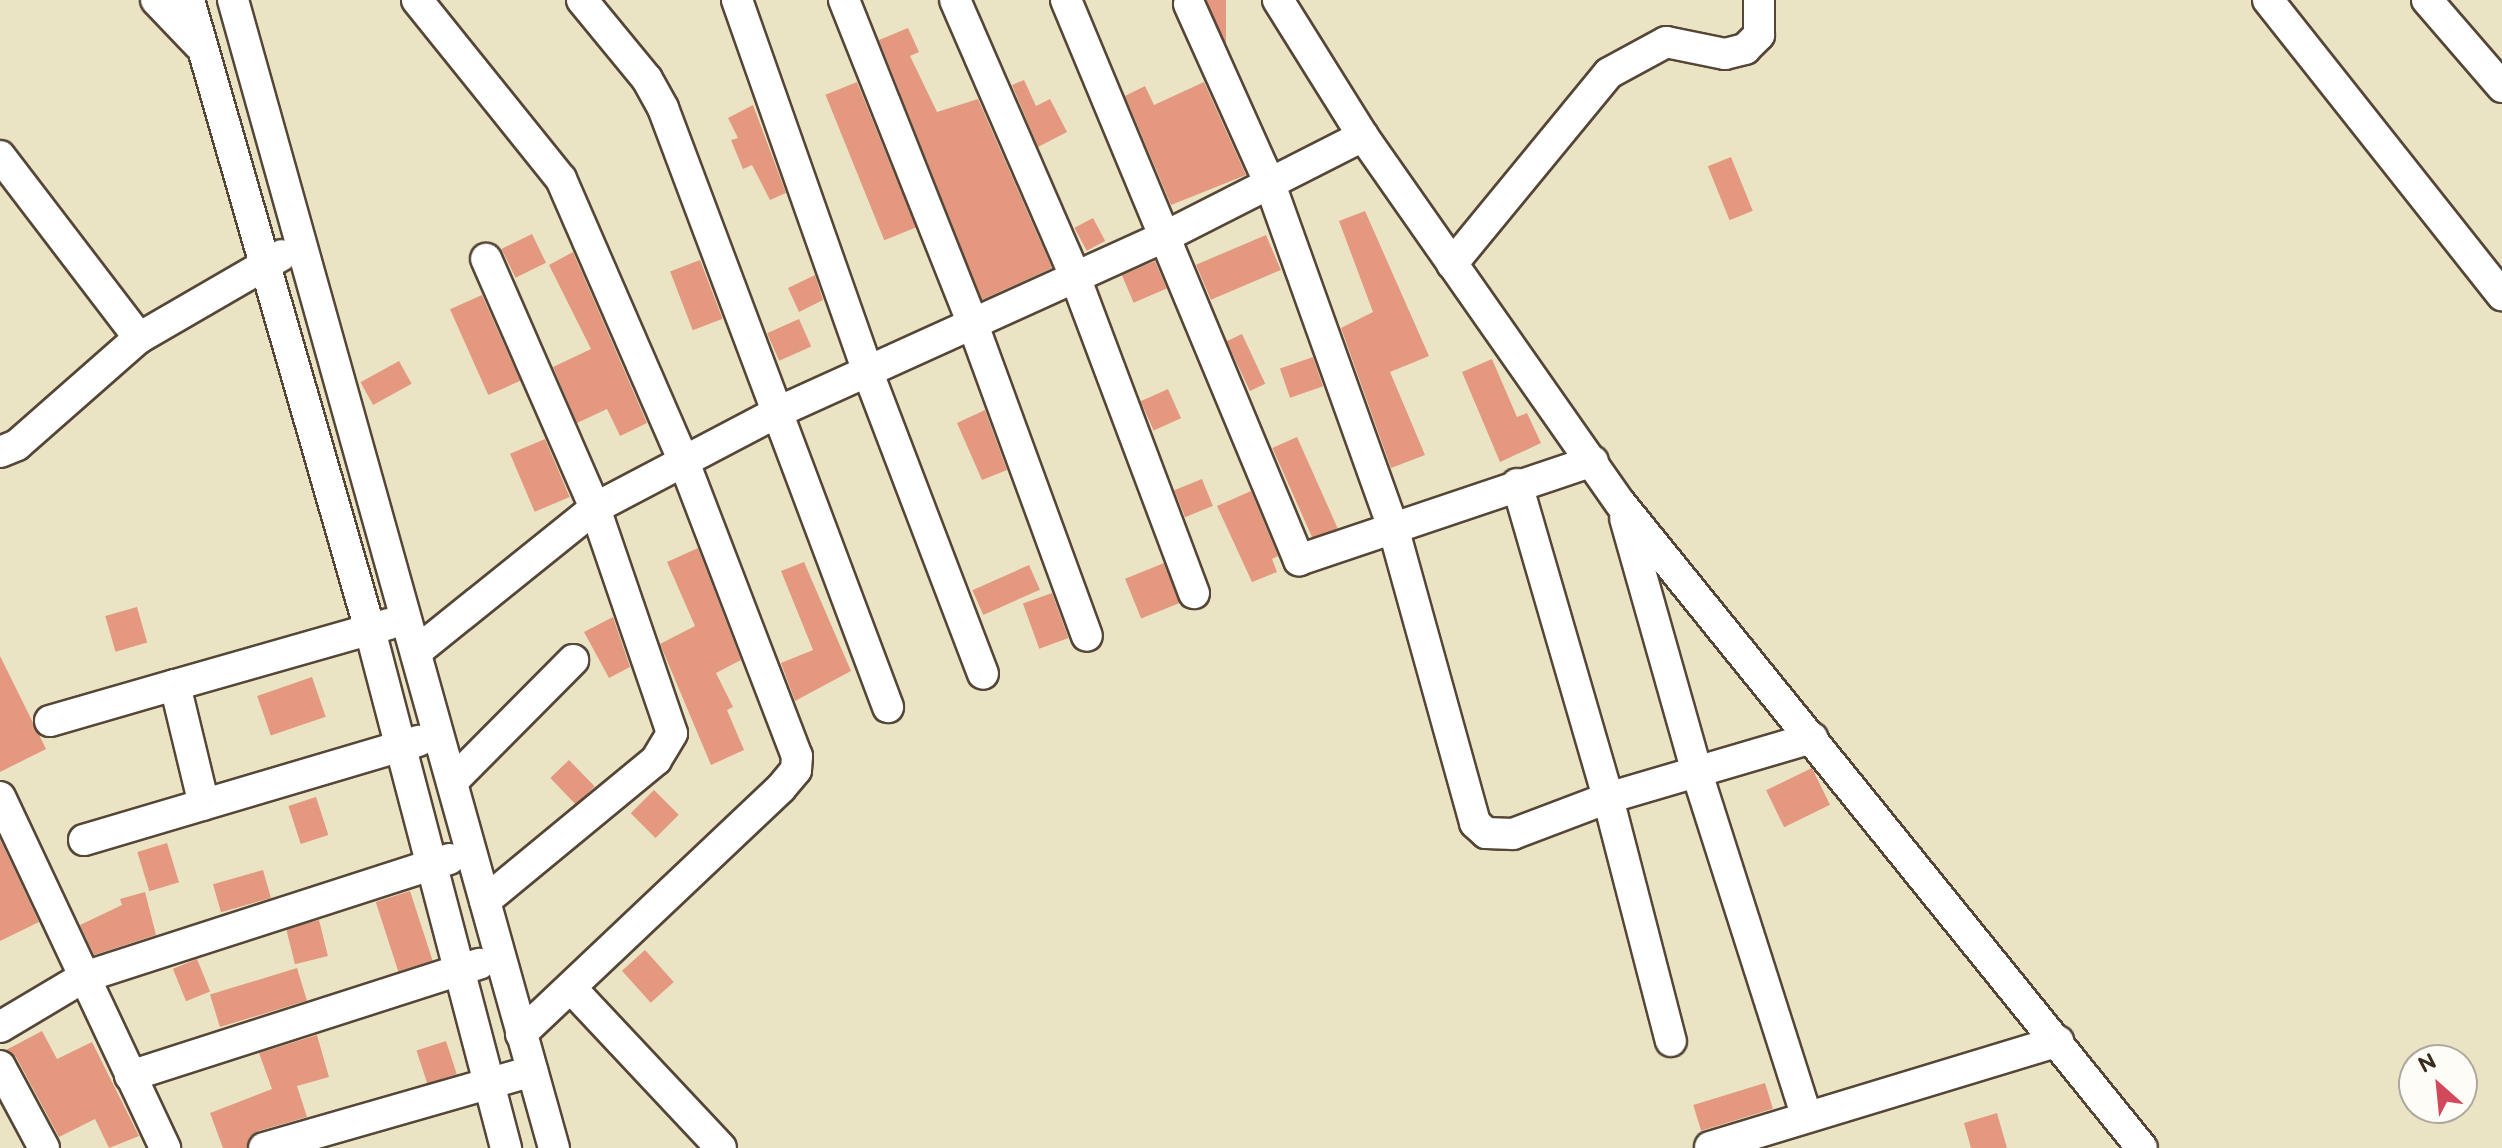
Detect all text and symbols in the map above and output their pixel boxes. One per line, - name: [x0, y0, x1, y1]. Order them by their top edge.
- north arrow: [2398, 1044, 2478, 1124]
- text: N: [2414, 1048, 2441, 1080]

